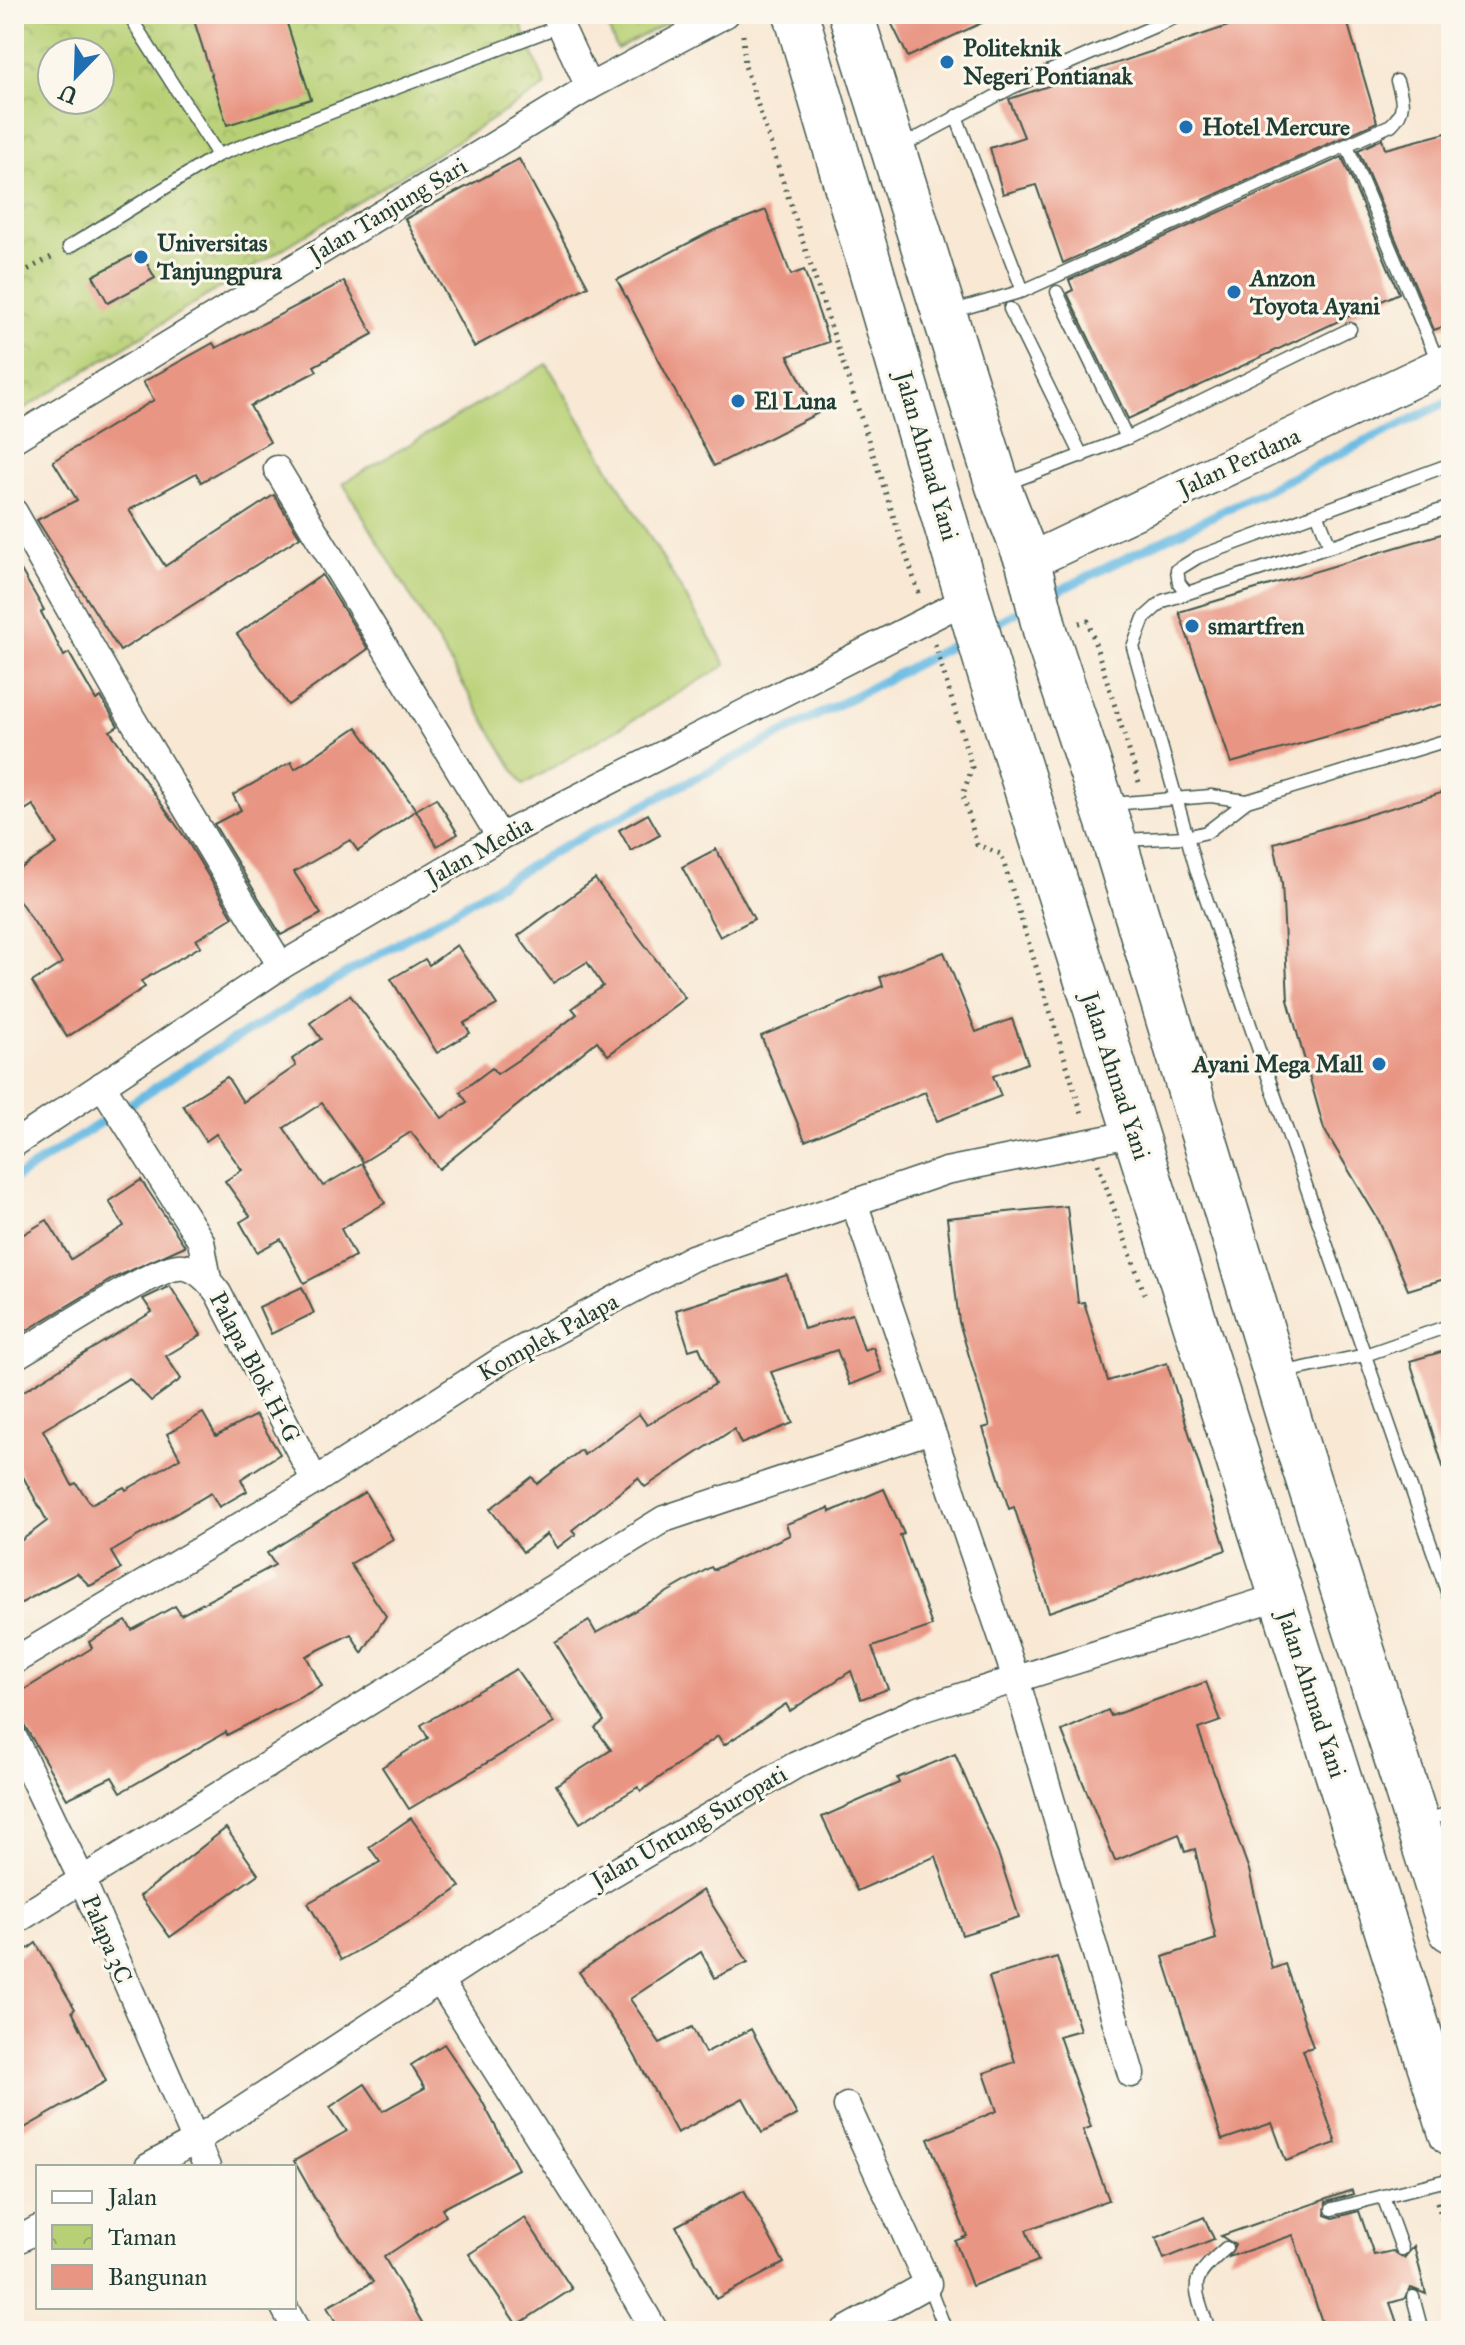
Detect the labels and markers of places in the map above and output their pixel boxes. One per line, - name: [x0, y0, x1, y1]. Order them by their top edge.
- place label: Politeknik Negeri Pontianak: [963, 33, 1134, 91]
- marker: Politeknik Negeri Pontianak: [938, 53, 956, 71]
- place label: Hotel Mercure: [1202, 112, 1350, 142]
- marker: Hotel Mercure: [1177, 118, 1195, 136]
- place label: Universitas Tanjungpura: [156, 228, 283, 286]
- marker: Universitas Tanjungpura: [132, 248, 150, 266]
- place label: Anzon Toyota Ayani: [1248, 263, 1380, 321]
- marker: Anzon Toyota Ayani: [1225, 283, 1243, 301]
- place label: El Luna: [754, 386, 837, 416]
- marker: El Luna: [729, 392, 747, 410]
- place label: smartfren: [1208, 611, 1304, 641]
- marker: smartfren: [1183, 617, 1201, 635]
- place label: Ayani Mega Mall: [1191, 1049, 1364, 1079]
- marker: Ayani Mega Mall: [1370, 1055, 1388, 1073]

